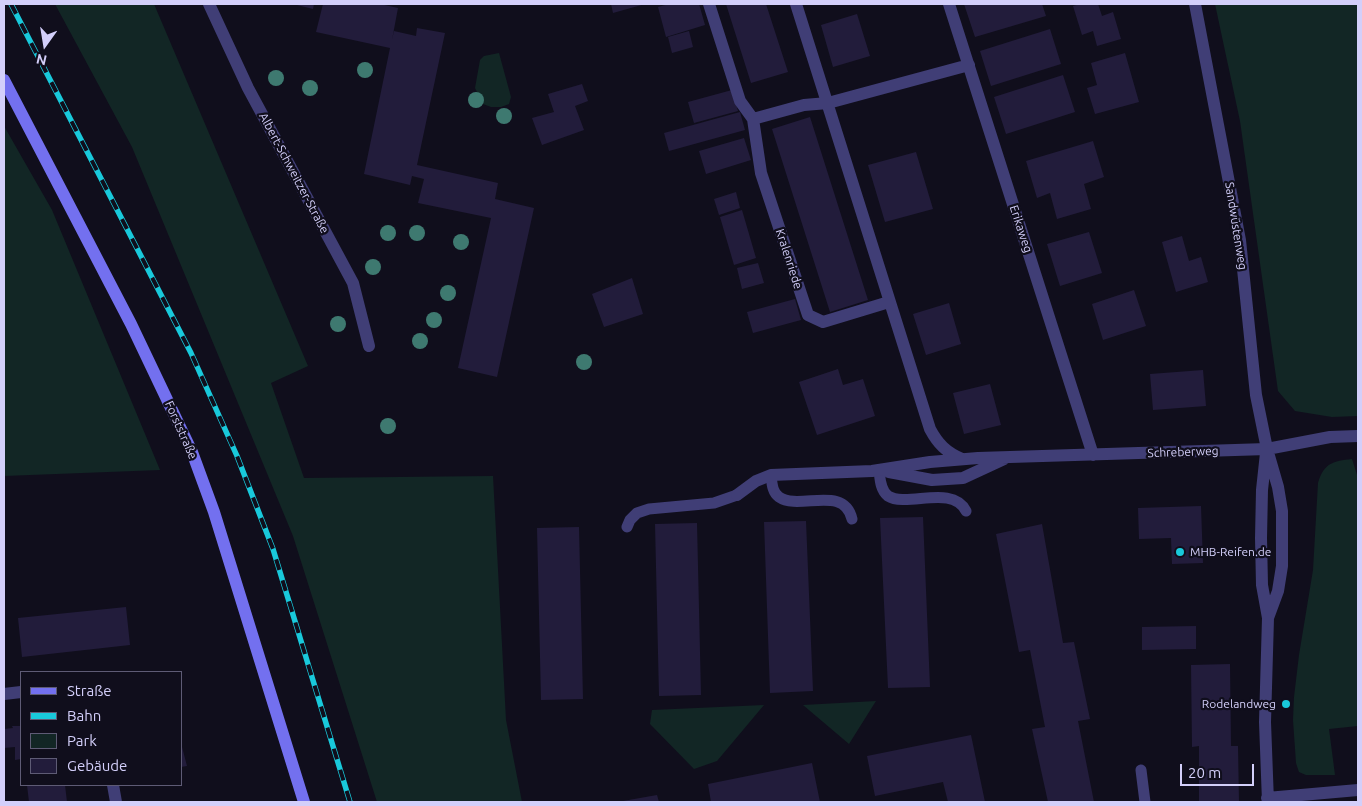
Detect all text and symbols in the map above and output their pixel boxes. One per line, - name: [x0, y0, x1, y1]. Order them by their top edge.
- north arrow: [20, 20, 70, 70]
- text: N: [35, 51, 49, 69]
- street label: Albert-Schweitzer-Straße: [256, 110, 332, 236]
- street label: Sandwüstenweg: [1222, 181, 1250, 271]
- street label: Erikaweg: [1007, 203, 1035, 255]
- street label: Kralenriede: [773, 227, 805, 291]
- street label: Forststraße: [162, 399, 200, 461]
- street label: Schreberweg: [1147, 444, 1219, 460]
- place label: MHB-Reifen.de: [1190, 545, 1271, 559]
- marker: MHB-Reifen.de: [1174, 546, 1186, 558]
- legend: [20, 671, 182, 786]
- text: Straße: [67, 682, 111, 699]
- place label: Rodelandweg: [1202, 697, 1276, 711]
- marker: Rodelandweg: [1280, 698, 1292, 710]
- text: Bahn: [67, 707, 101, 724]
- text: Park: [67, 732, 97, 749]
- scale bar: [1182, 754, 1256, 786]
- text: Gebäude: [67, 757, 127, 774]
- text: 20 m: [1188, 764, 1221, 781]

